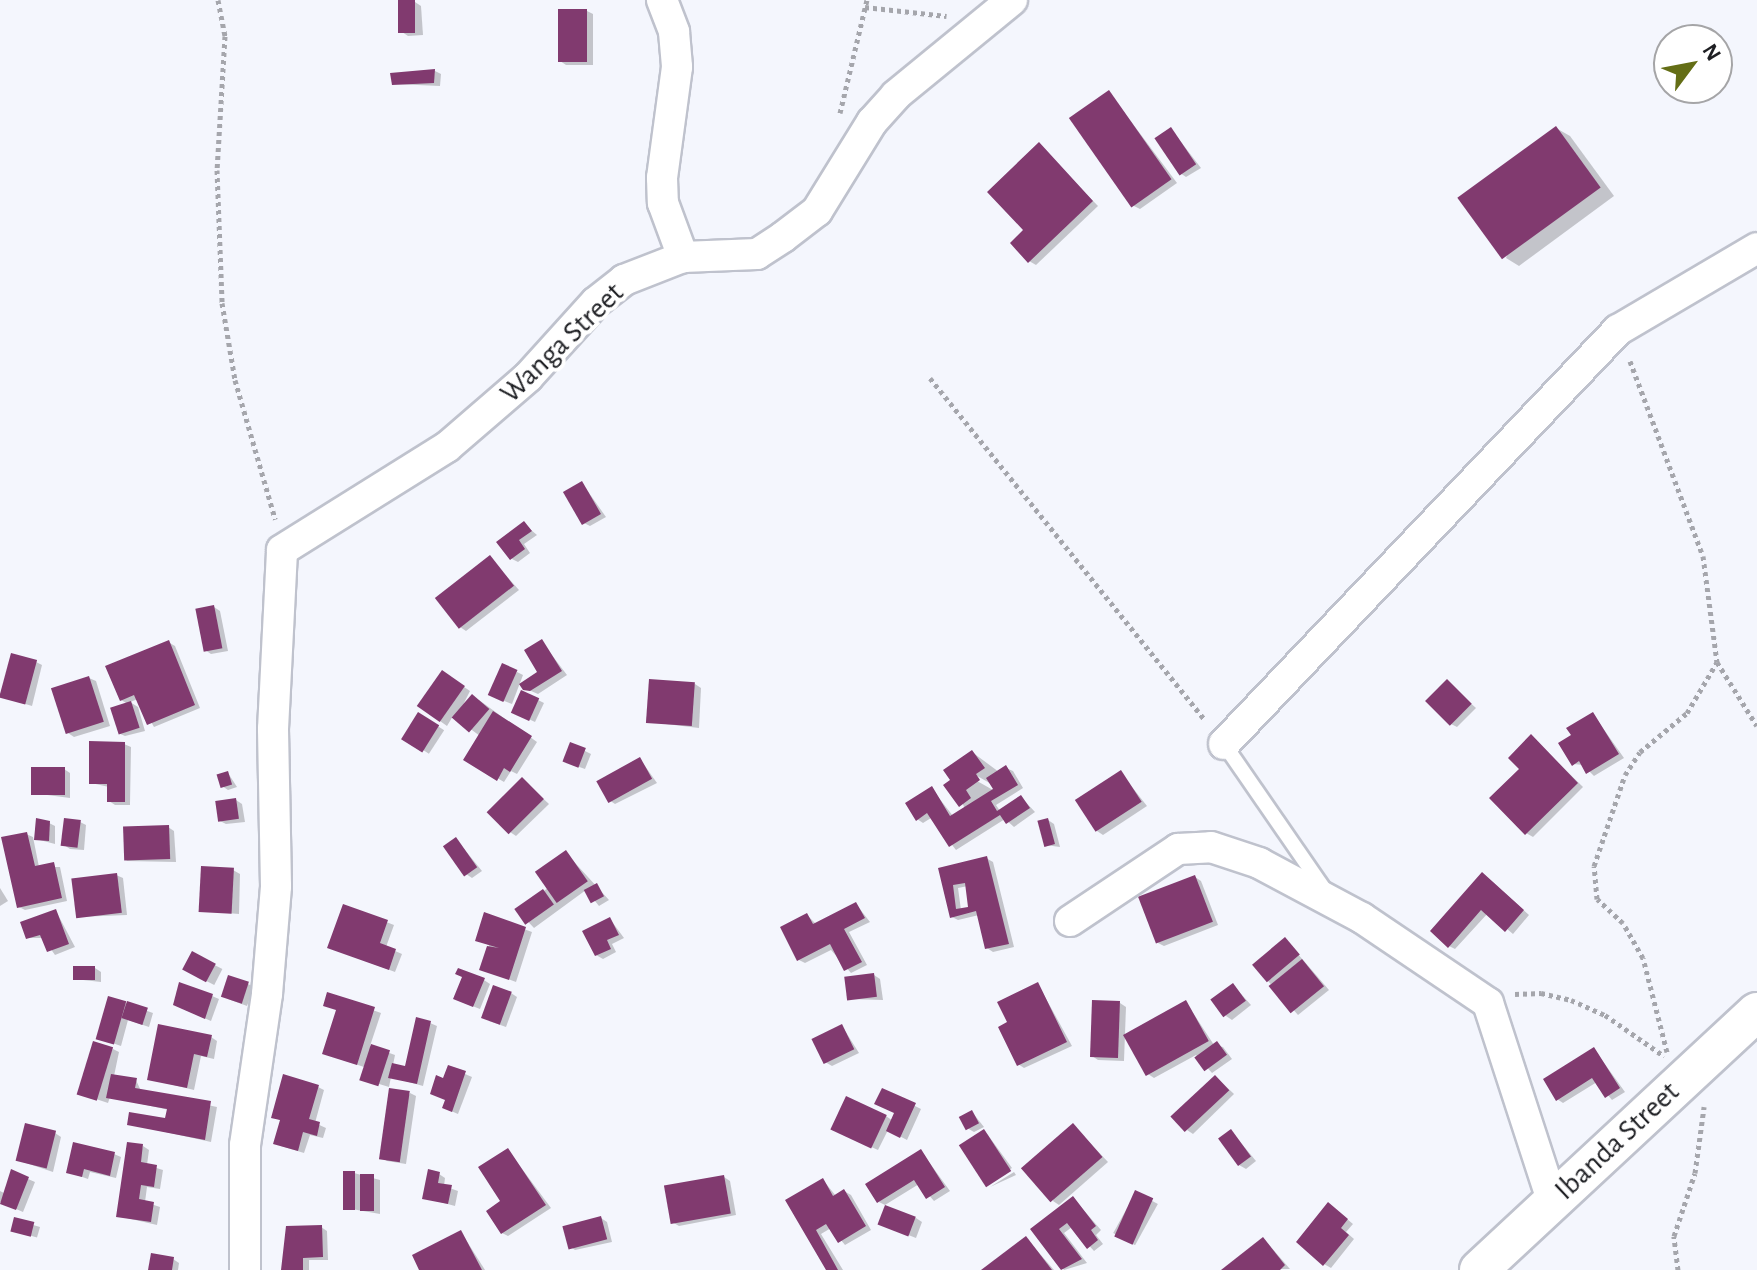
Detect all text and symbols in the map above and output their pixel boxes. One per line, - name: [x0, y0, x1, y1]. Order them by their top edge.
- north arrow: [1653, 24, 1733, 104]
- text: N: [1698, 40, 1725, 65]
- street label: Wanga Street: [493, 275, 631, 411]
- street label: Ibanda Street: [1547, 1074, 1687, 1208]

